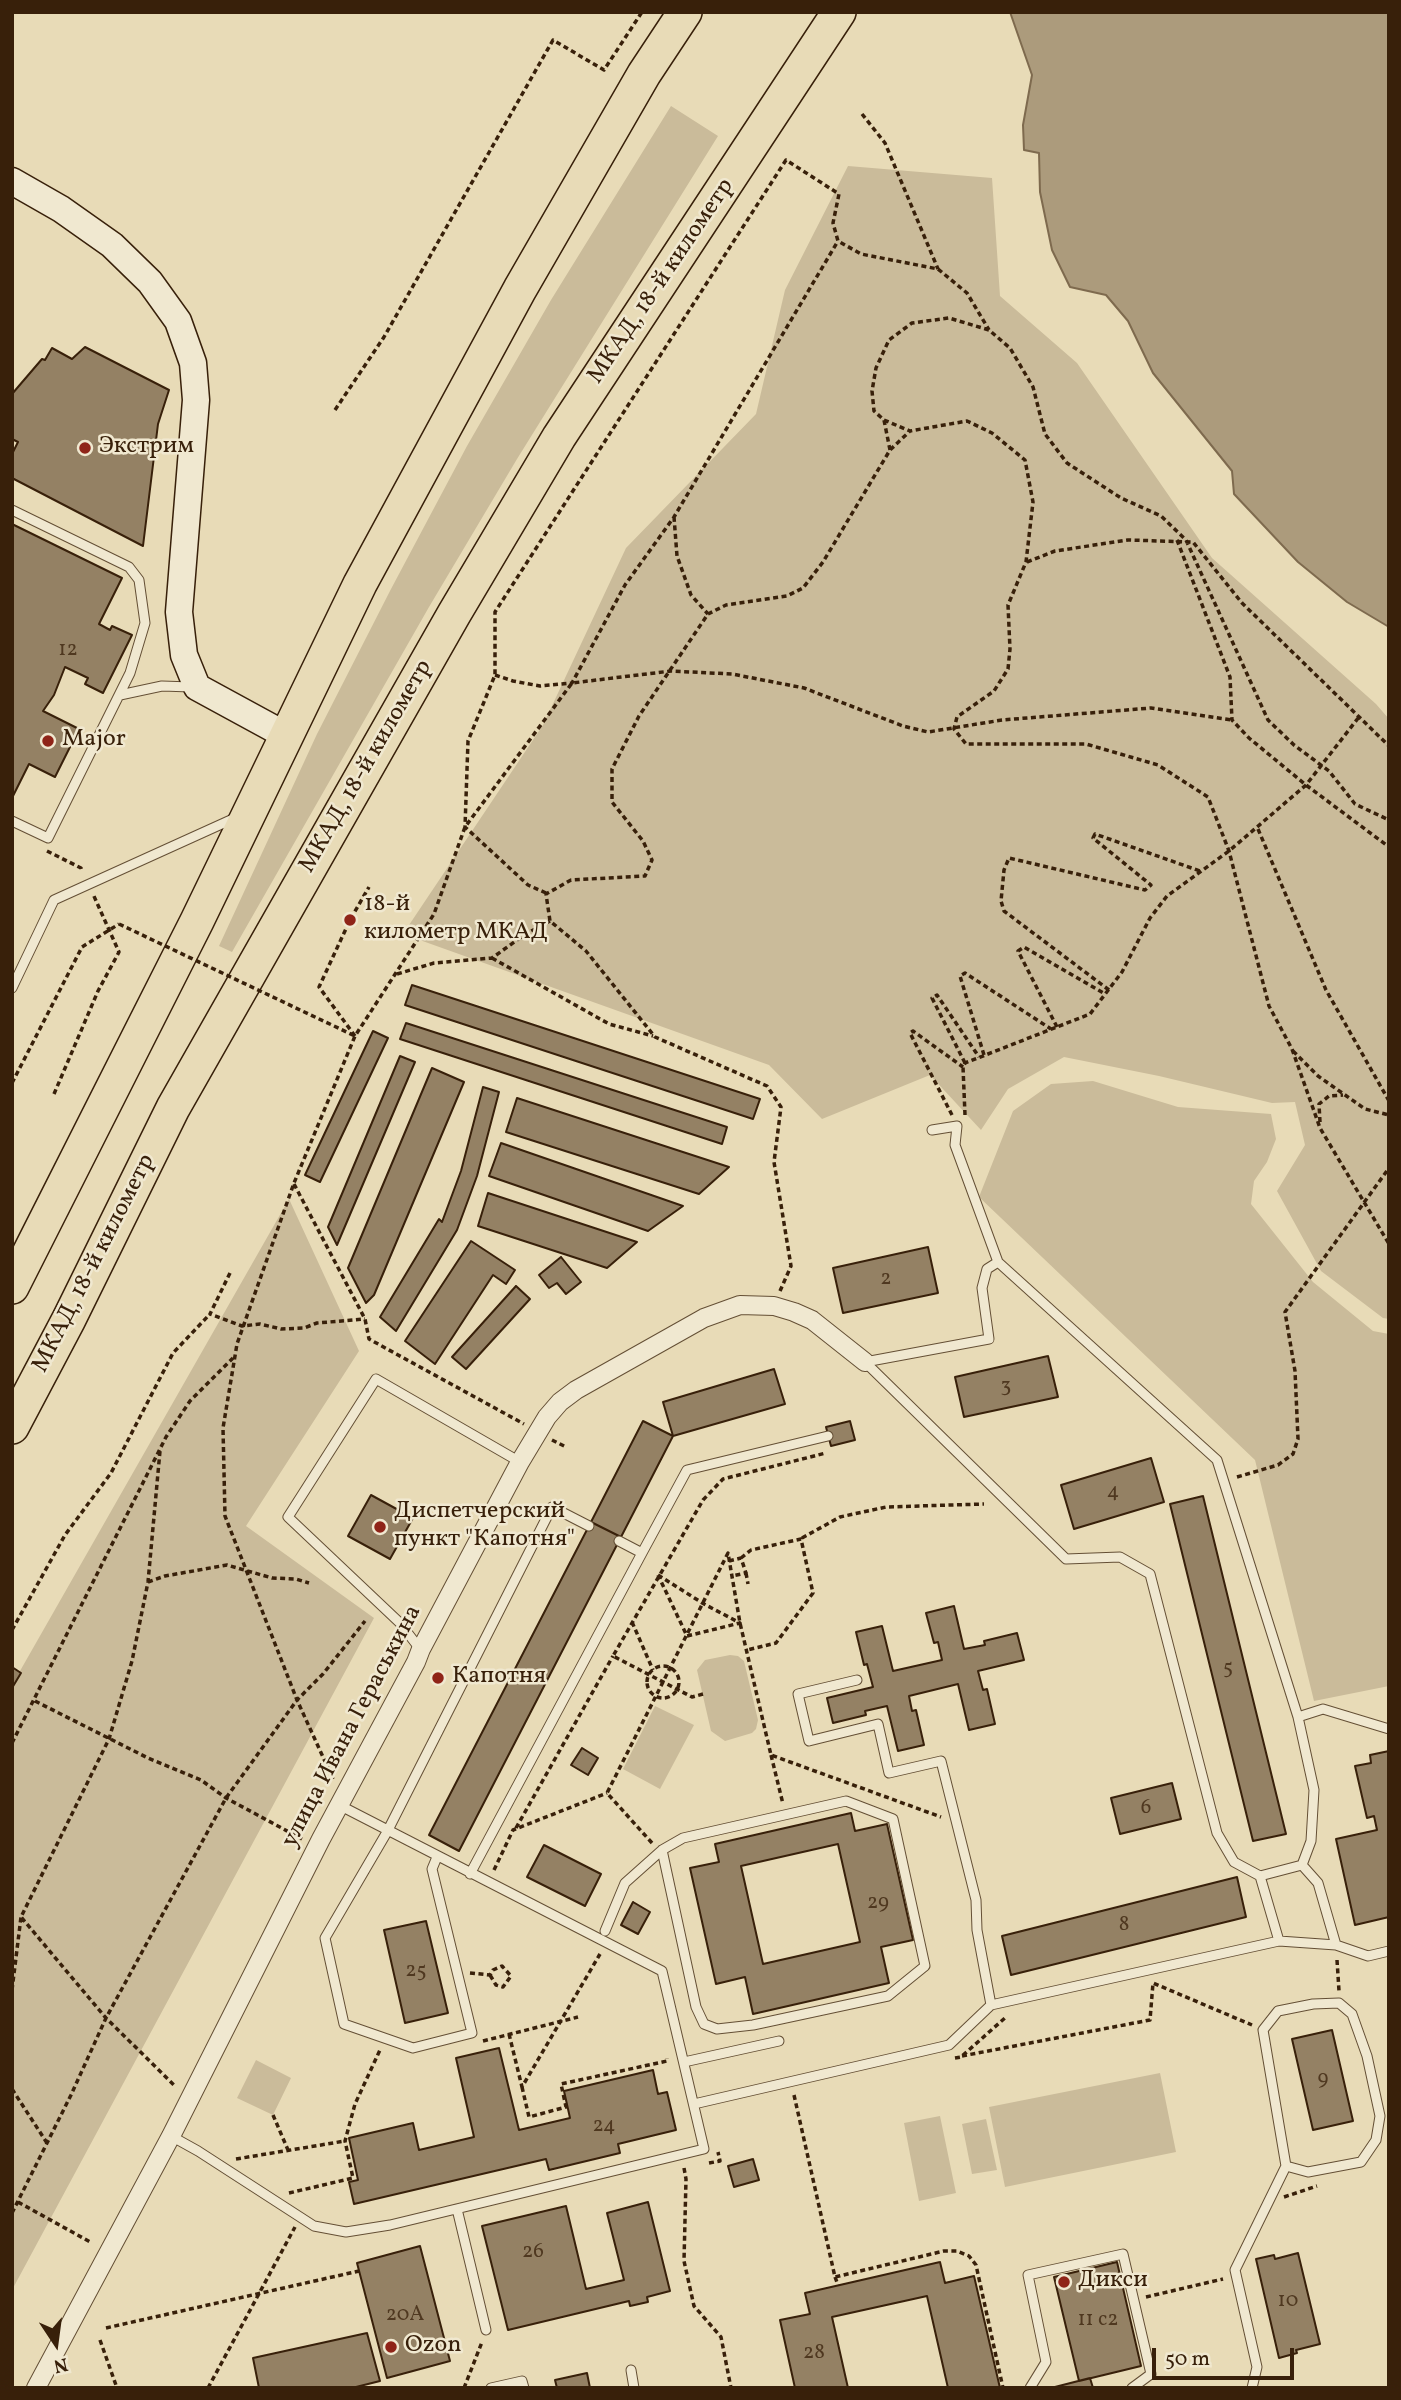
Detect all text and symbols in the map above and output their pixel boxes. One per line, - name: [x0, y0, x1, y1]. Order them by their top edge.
- street label: МКАД, 18-й километр: [583, 174, 741, 390]
- place label: Экстрим: [99, 434, 194, 462]
- marker: Экстрим: [77, 440, 93, 456]
- house number: 12: [58, 638, 78, 664]
- street label: МКАД, 18-й километр: [294, 655, 440, 879]
- place label: Major: [62, 727, 126, 755]
- marker: Major: [40, 733, 56, 749]
- place label: 18-й километр МКАД: [364, 892, 548, 948]
- marker: 18-й километр МКАД: [342, 912, 358, 928]
- street label: МКАД, 18-й километр: [27, 1150, 163, 1378]
- house number: 2: [880, 1267, 892, 1293]
- house number: 3: [1001, 1374, 1011, 1400]
- house number: 4: [1107, 1480, 1119, 1506]
- place label: Диспетчерский пункт "Капотня": [394, 1499, 575, 1555]
- marker: Диспетчерский пункт "Капотня": [372, 1519, 388, 1535]
- street label: улица Ивана Гераськина: [277, 1601, 429, 1853]
- house number: 5: [1223, 1656, 1233, 1682]
- place label: Капотня: [452, 1664, 546, 1692]
- marker: Капотня: [430, 1670, 446, 1686]
- house number: 6: [1141, 1796, 1151, 1822]
- house number: 29: [867, 1891, 889, 1917]
- house number: 8: [1119, 1913, 1129, 1939]
- house number: 25: [405, 1959, 427, 1985]
- house number: 9: [1318, 2067, 1328, 2093]
- house number: 24: [592, 2114, 616, 2140]
- house number: 26: [522, 2240, 544, 2266]
- place label: Дикси: [1078, 2268, 1148, 2296]
- marker: Дикси: [1056, 2274, 1072, 2290]
- house number: 10: [1278, 2289, 1298, 2315]
- house number: 20А: [386, 2303, 424, 2329]
- house number: 11 с2: [1077, 2308, 1119, 2334]
- north arrow: [21, 2309, 91, 2379]
- place label: Ozon: [405, 2333, 462, 2361]
- scale bar: [1156, 2334, 1298, 2378]
- marker: Ozon: [383, 2339, 399, 2355]
- house number: 28: [803, 2341, 825, 2367]
- text: 50 m: [1165, 2345, 1210, 2374]
- text: N: [51, 2350, 70, 2379]

